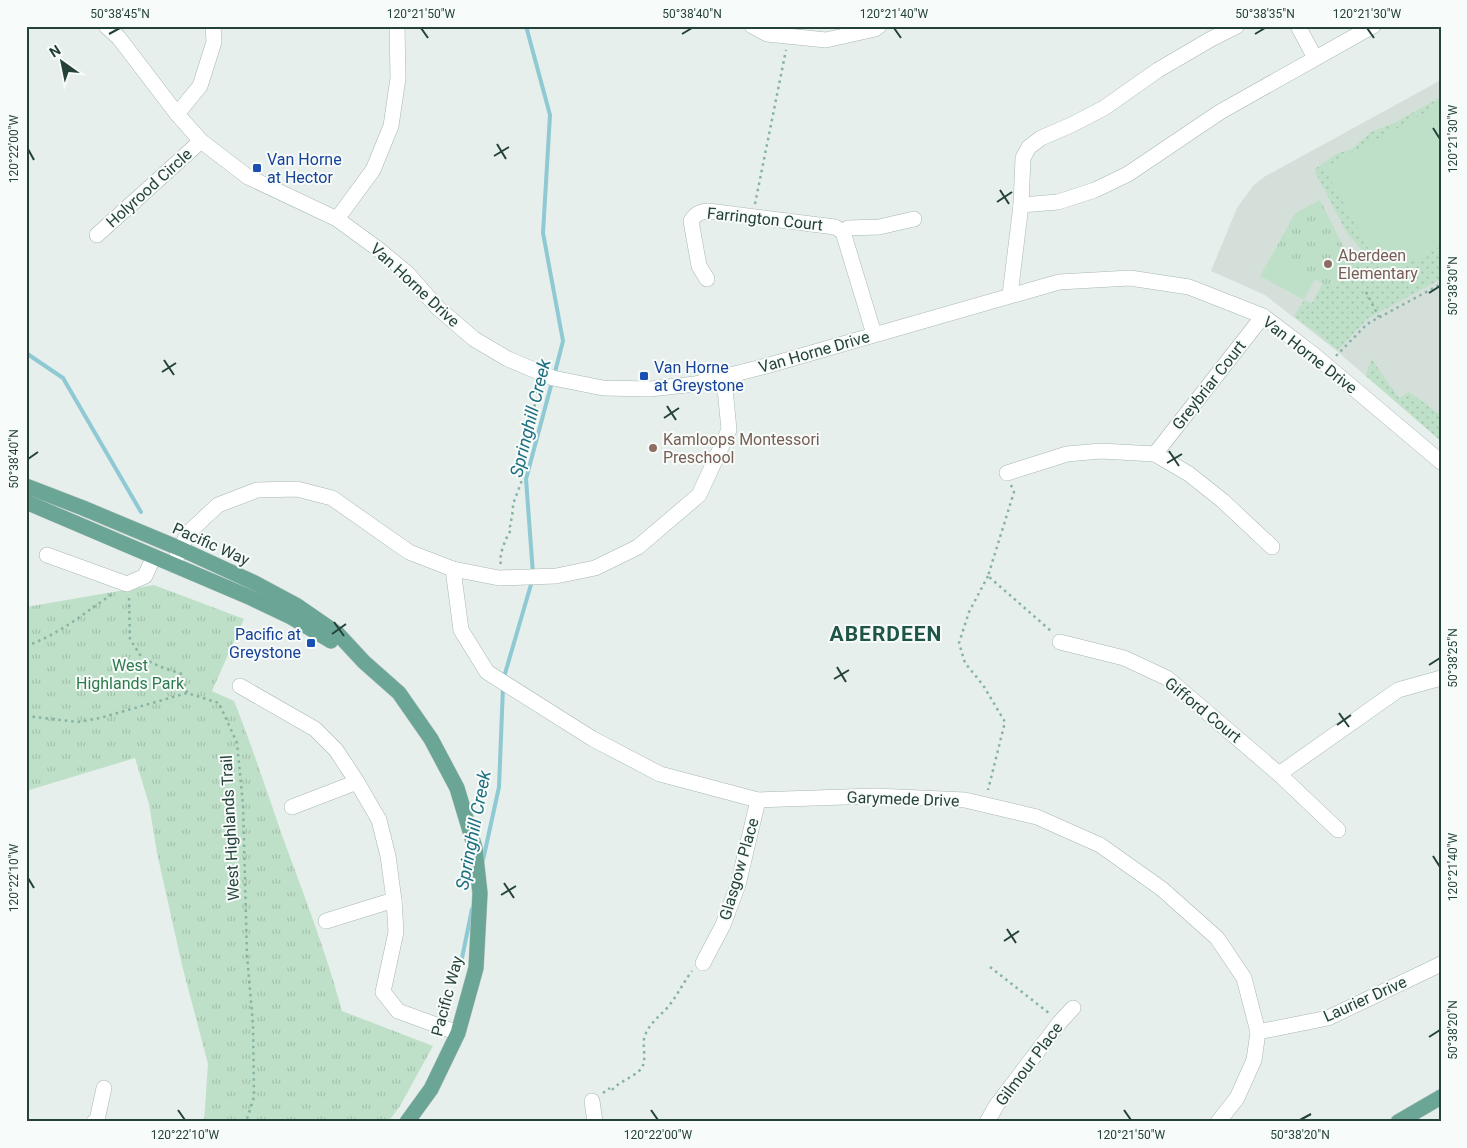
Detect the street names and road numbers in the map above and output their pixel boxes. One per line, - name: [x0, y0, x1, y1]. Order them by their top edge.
- street label: Holyrood Circle: [102, 145, 196, 231]
- street label: Farrington Court: [706, 203, 824, 235]
- street label: Van Horne Drive: [367, 239, 463, 331]
- street label: Van Horne Drive: [1259, 312, 1361, 398]
- street label: Van Horne Drive: [756, 327, 872, 377]
- street label: Greybriar Court: [1168, 337, 1250, 433]
- street label: Pacific Way: [170, 519, 253, 570]
- street label: Gifford Court: [1161, 673, 1245, 747]
- street label: West Highlands Trail: [217, 755, 243, 901]
- street label: Garymede Drive: [846, 788, 960, 810]
- street label: Glasgow Place: [715, 816, 763, 922]
- street label: Pacific Way: [427, 953, 467, 1038]
- street label: Laurier Drive: [1320, 972, 1410, 1026]
- street label: Gilmour Place: [991, 1019, 1067, 1109]

